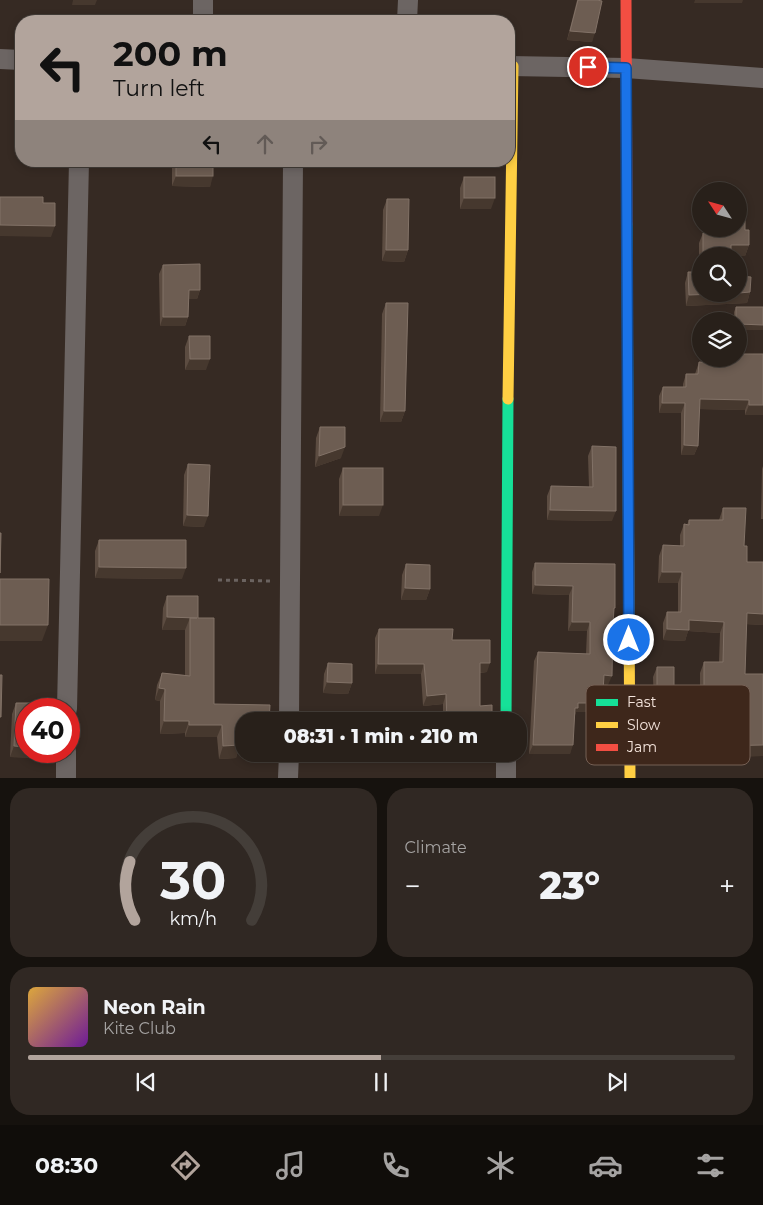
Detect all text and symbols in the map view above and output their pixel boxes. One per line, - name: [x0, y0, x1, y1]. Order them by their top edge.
- text: 200 m: [113, 32, 228, 75]
- icon: left: [30, 35, 95, 100]
- pin: [567, 46, 609, 88]
- icon: arrive: [574, 53, 602, 81]
- text: Turn left: [113, 75, 205, 102]
- icon: left: [198, 130, 226, 158]
- icon: ahead: [251, 130, 279, 158]
- icon: right: [304, 130, 332, 158]
- north arrow: [692, 182, 748, 238]
- map controls: [692, 182, 747, 367]
- button: search: [692, 247, 747, 302]
- button: layers: [692, 312, 747, 367]
- position arrow: [602, 613, 654, 665]
- legend: [586, 685, 750, 765]
- text: Fast: [627, 693, 657, 711]
- speed limit sign: 40: [15, 698, 80, 763]
- text: Slow: [627, 716, 661, 734]
- text: 08:31 · 1 min · 210 m: [284, 725, 478, 748]
- text: Jam: [626, 738, 657, 756]
- text: Climate: [405, 838, 467, 857]
- text: 30: [159, 849, 226, 912]
- text: 23°: [539, 862, 600, 909]
- text: −: [405, 869, 421, 903]
- text: +: [719, 869, 735, 903]
- text: km/h: [169, 908, 217, 929]
- text: Neon Rain: [103, 996, 206, 1019]
- text: Kite Club: [103, 1019, 176, 1038]
- icon: previous: [132, 1068, 160, 1096]
- icon: pause: [367, 1068, 395, 1096]
- icon: next: [603, 1068, 631, 1096]
- icon: directions: [168, 1148, 203, 1183]
- icon: music: [273, 1148, 308, 1183]
- icon: phone: [378, 1148, 413, 1183]
- icon: climate: [483, 1148, 518, 1183]
- icon: car: [588, 1148, 623, 1183]
- icon: filters: [693, 1148, 728, 1183]
- text: 08:30: [35, 1152, 98, 1179]

